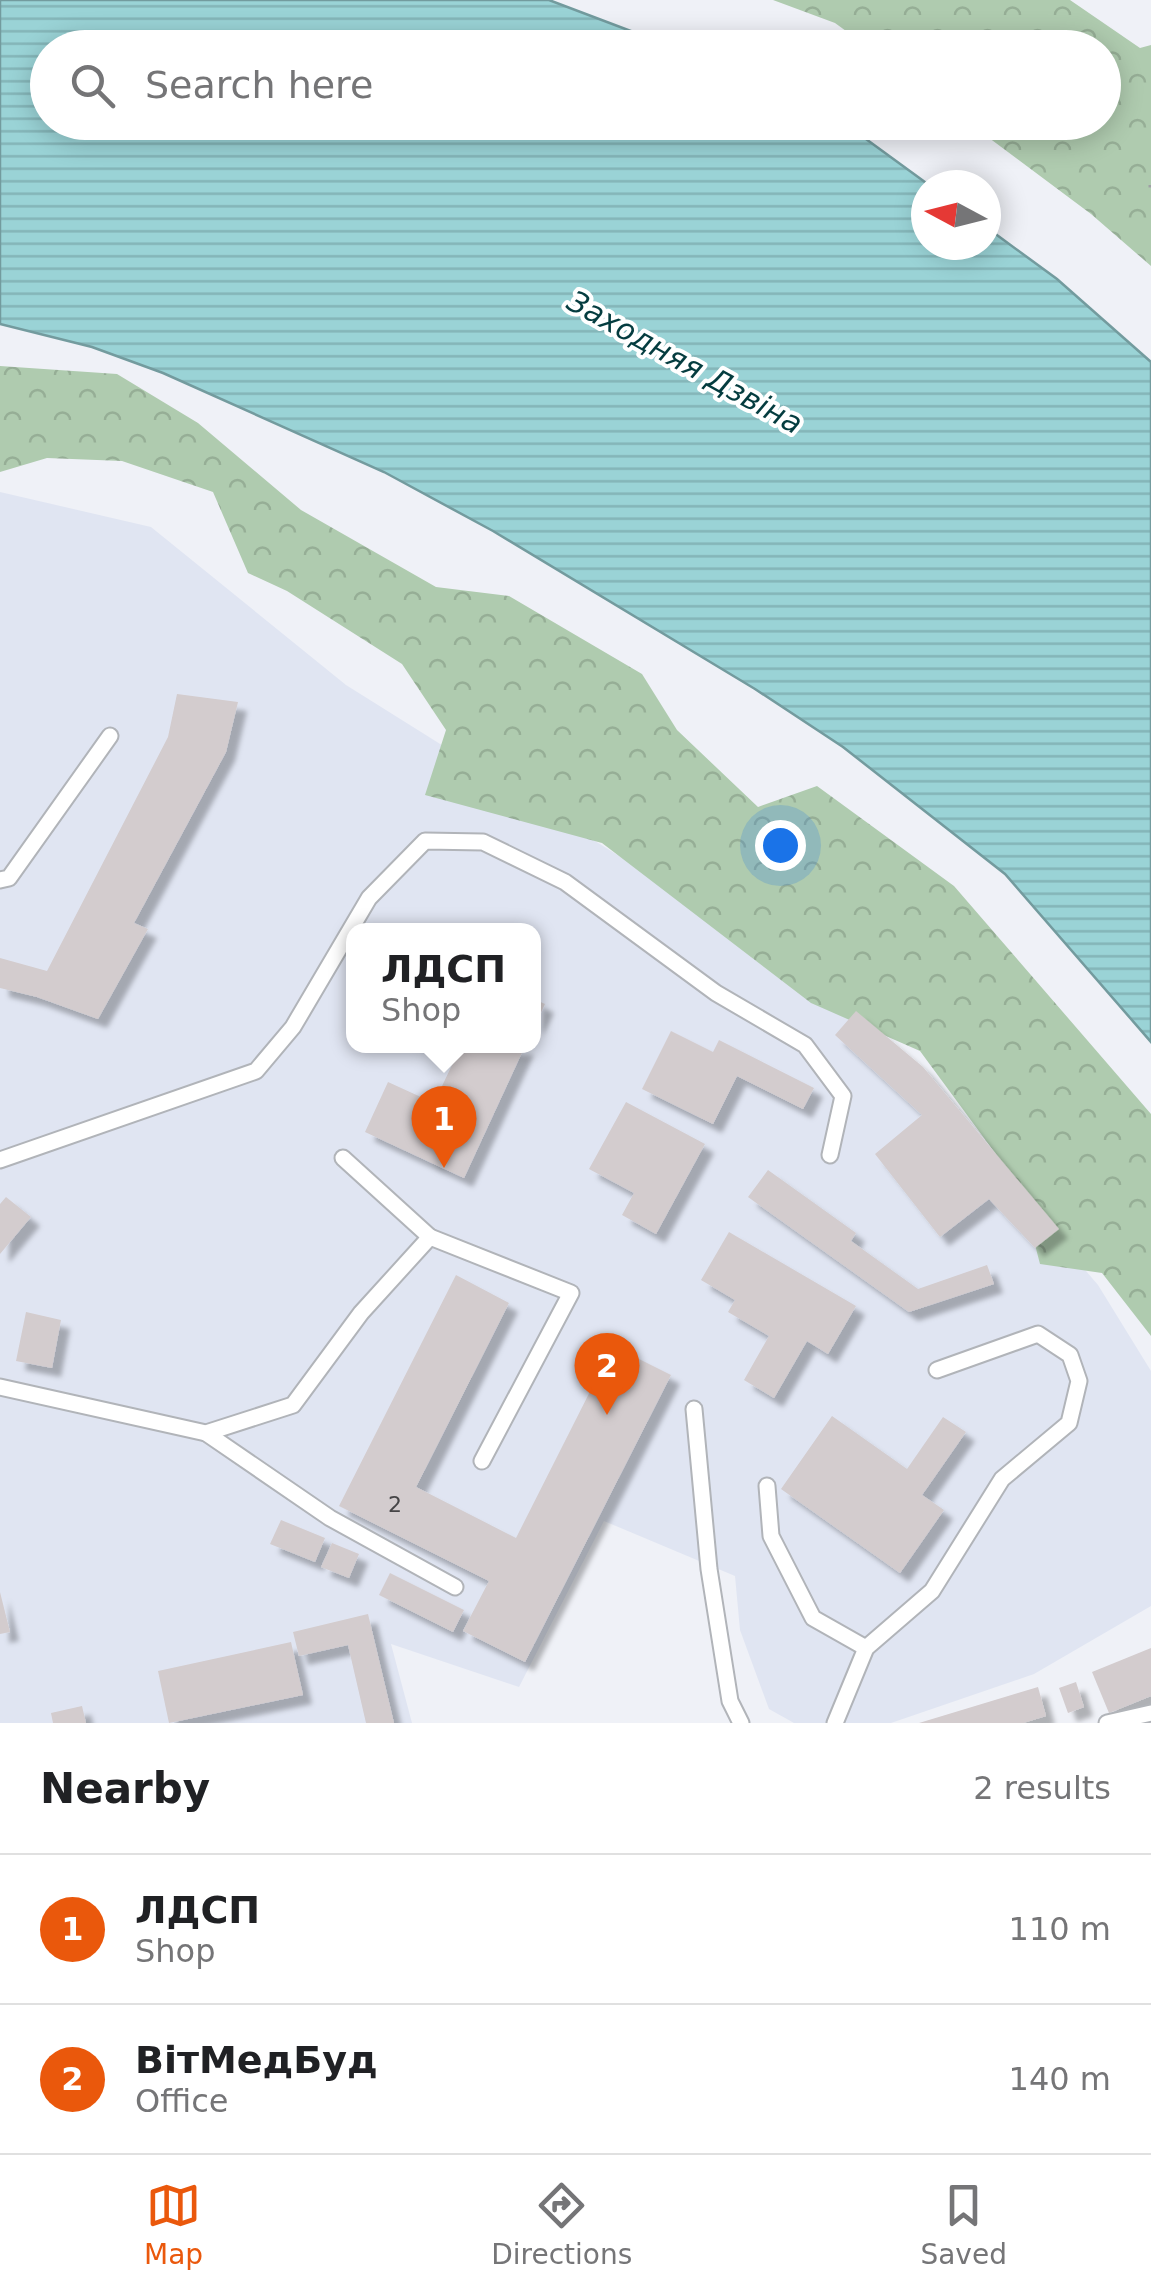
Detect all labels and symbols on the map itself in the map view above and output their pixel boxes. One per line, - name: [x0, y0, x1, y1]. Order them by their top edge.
- north arrow: [911, 170, 1001, 260]
- water label: Заходняя Дзвіна: [561, 283, 809, 441]
- your location: [755, 820, 806, 871]
- pin: 1: [412, 1086, 476, 1168]
- pin: 2: [574, 1332, 640, 1415]
- house number: 2: [388, 1492, 402, 1517]

